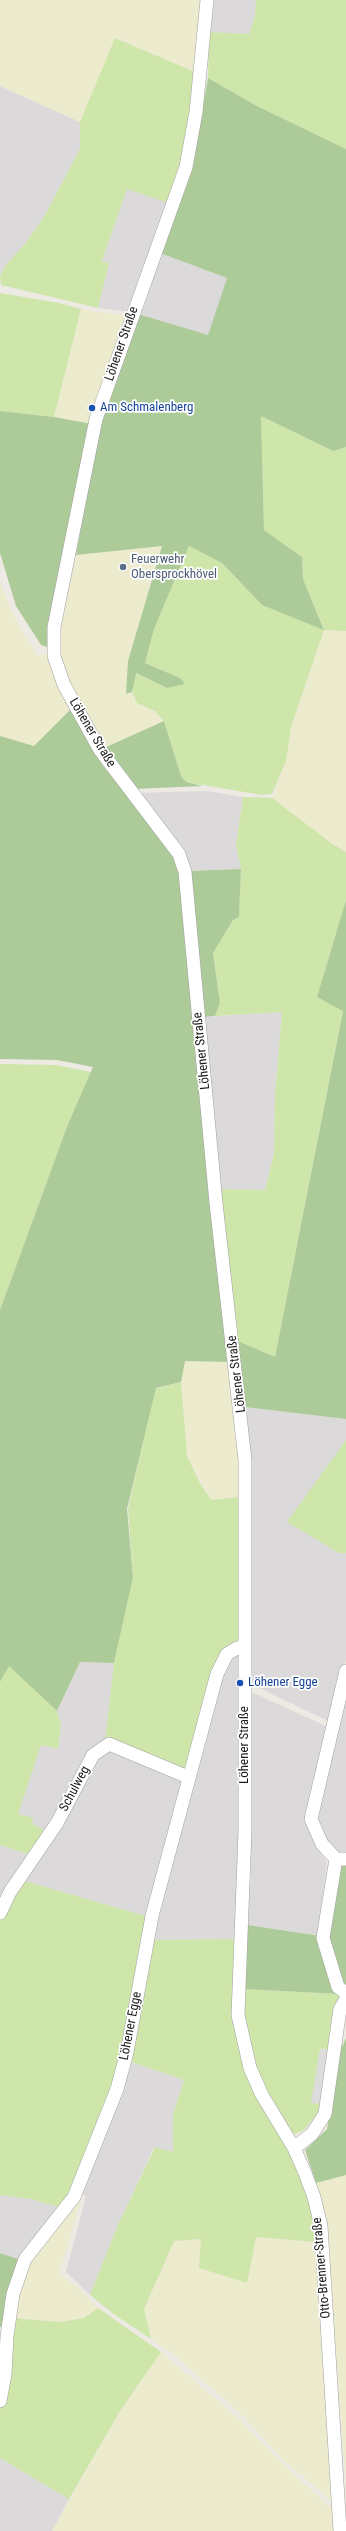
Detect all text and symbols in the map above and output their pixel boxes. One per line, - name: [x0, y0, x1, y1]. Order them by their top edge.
- street label: Löhener Straße: [102, 305, 142, 383]
- place label: Am Schmalenberg: [100, 400, 193, 416]
- marker: Am Schmalenberg: [87, 403, 97, 413]
- place label: Feuerwehr Obersprockhövel: [131, 552, 217, 583]
- marker: Feuerwehr Obersprockhövel: [118, 562, 128, 572]
- street label: Löhener Straße: [65, 696, 119, 770]
- street label: Löhener Straße: [190, 1011, 214, 1091]
- street label: Löhener Straße: [225, 1334, 249, 1414]
- place label: Löhener Egge: [248, 1675, 318, 1691]
- marker: Löhener Egge: [235, 1678, 245, 1688]
- street label: Löhener Straße: [237, 1706, 253, 1784]
- street label: Schulweg: [57, 1764, 93, 1814]
- street label: Löhener Egge: [117, 1990, 145, 2062]
- street label: Otto-Brenner-Straße: [310, 2217, 334, 2319]

